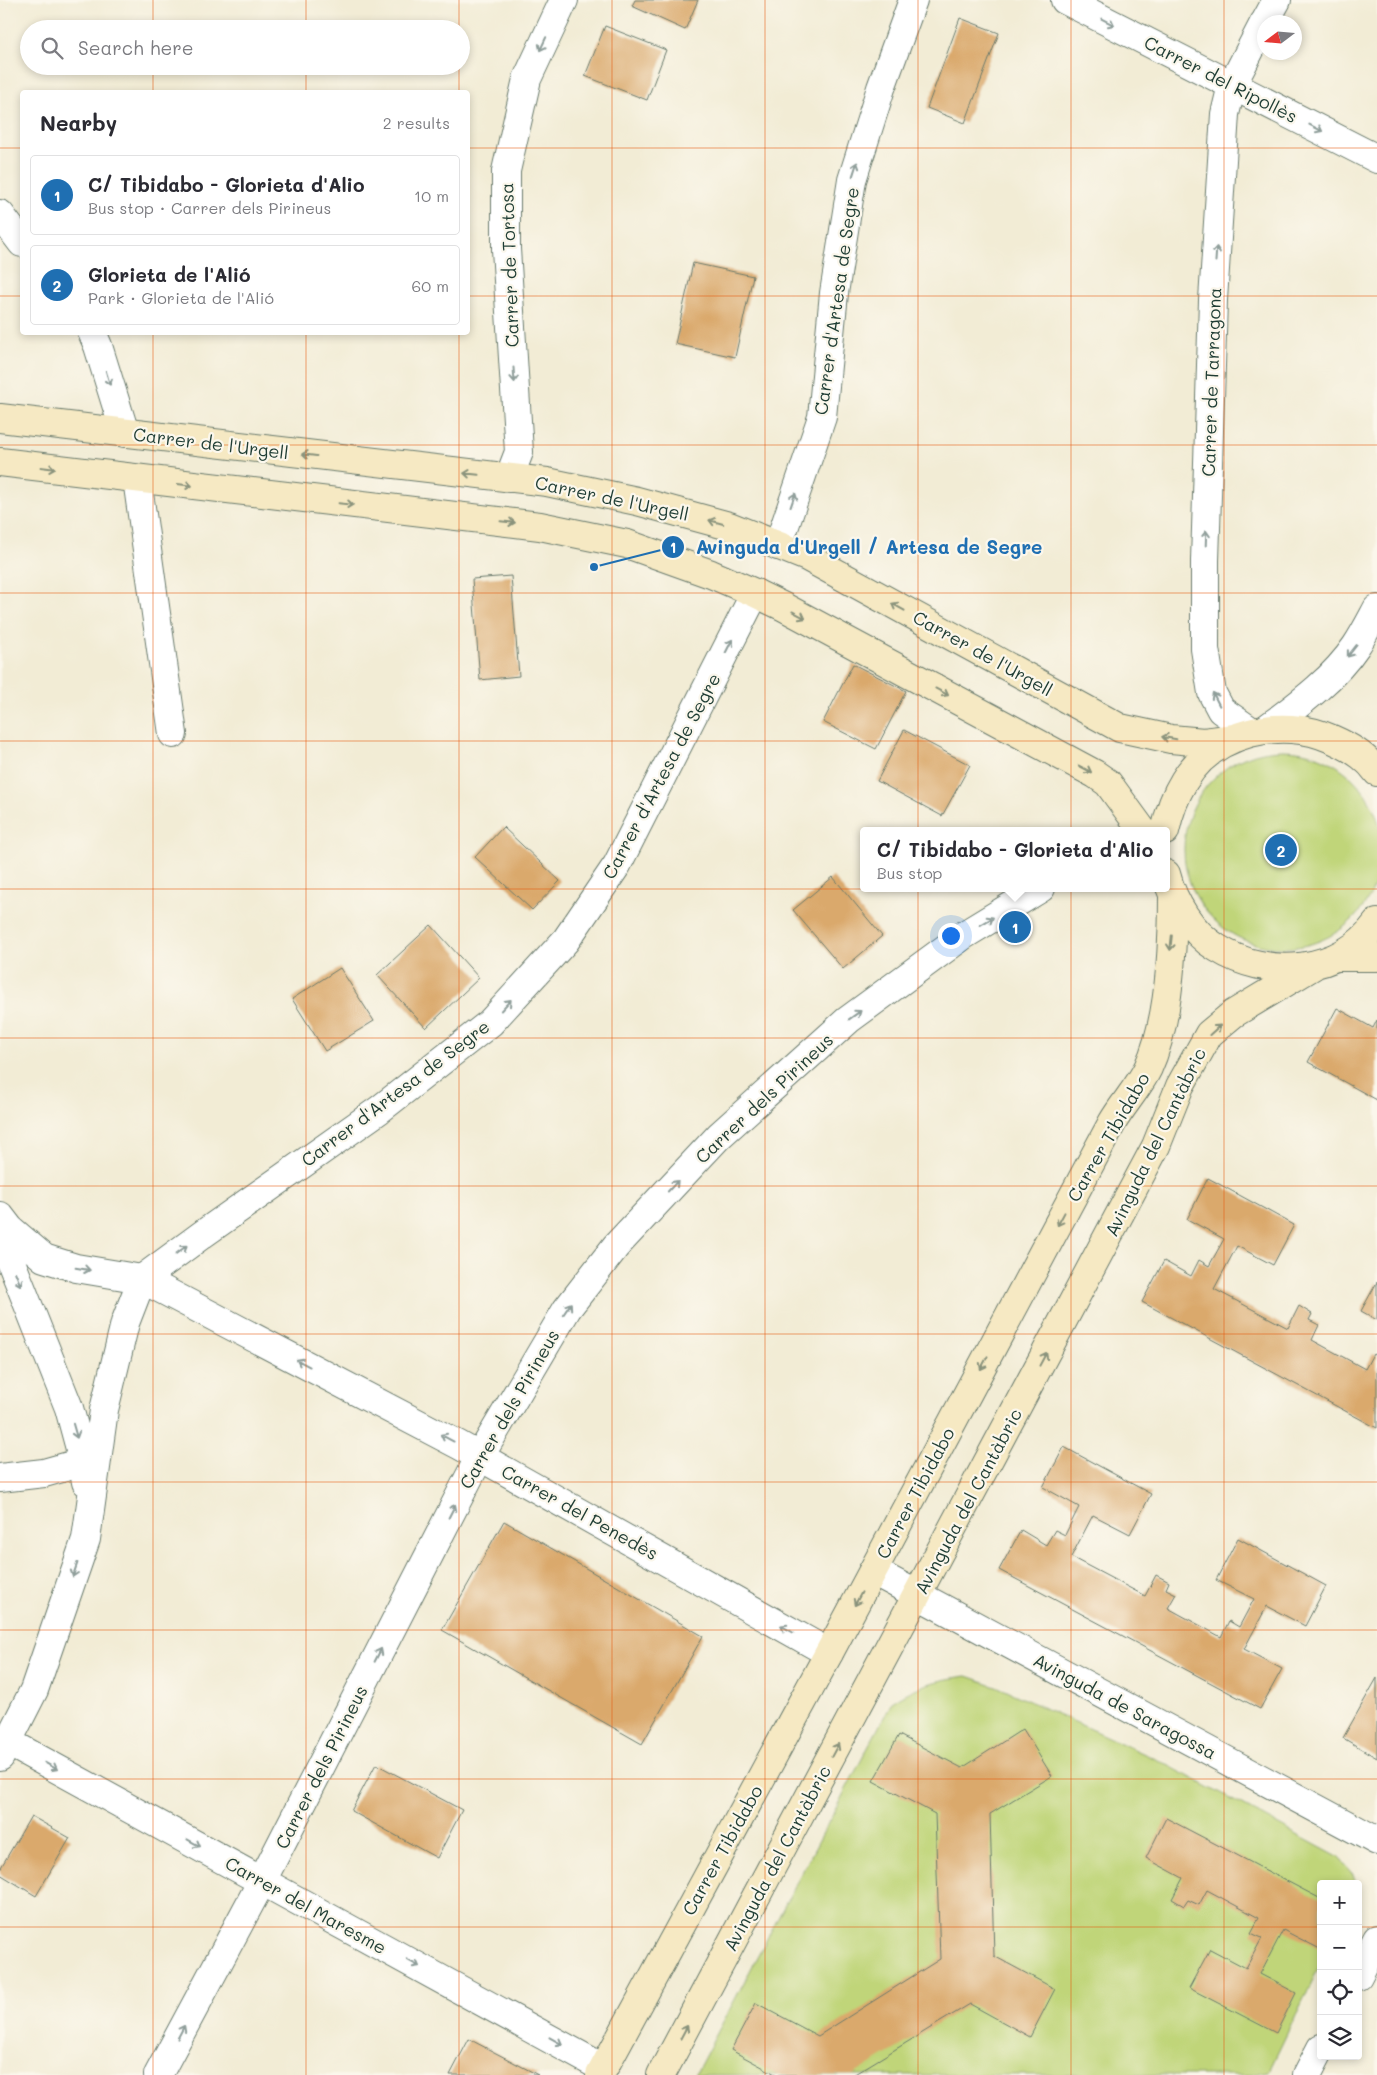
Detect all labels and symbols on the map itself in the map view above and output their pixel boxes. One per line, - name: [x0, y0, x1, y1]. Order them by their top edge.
- north arrow: [1257, 15, 1302, 60]
- one-way arrow: [1101, 17, 1116, 27]
- street label: Carrer del Ripollès: [1140, 30, 1302, 128]
- one-way arrow: [538, 36, 548, 51]
- one-way arrow: [1308, 123, 1323, 133]
- one-way arrow: [851, 162, 860, 178]
- street label: Carrer de Tortosa: [494, 182, 524, 348]
- street label: Carrer d'Artesa de Segre: [808, 185, 864, 417]
- one-way arrow: [1211, 246, 1220, 262]
- street label: Carrer de Tarragona: [1196, 287, 1226, 477]
- one-way arrow: [509, 367, 518, 383]
- one-way arrow: [104, 370, 113, 386]
- street label: Carrer de l'Urgell: [132, 422, 290, 464]
- one-way arrow: [302, 450, 318, 460]
- one-way arrow: [40, 463, 56, 473]
- one-way arrow: [463, 469, 479, 479]
- street label: Carrer de l'Urgell: [533, 470, 691, 526]
- one-way arrow: [177, 480, 193, 490]
- one-way arrow: [789, 492, 798, 508]
- one-way arrow: [338, 499, 354, 509]
- one-way arrow: [500, 517, 516, 527]
- one-way arrow: [708, 517, 724, 527]
- callout: Avinguda d'Urgell / Artesa de Segre: [660, 530, 1052, 564]
- one-way arrow: [1201, 531, 1211, 547]
- text: Avinguda d'Urgell / Artesa de Segre: [696, 534, 1042, 559]
- text: 1: [670, 537, 676, 557]
- one-way arrow: [891, 602, 906, 612]
- street label: Carrer de l'Urgell: [909, 605, 1057, 701]
- one-way arrow: [791, 610, 806, 620]
- one-way arrow: [725, 639, 734, 654]
- one-way arrow: [1346, 644, 1357, 657]
- street label: Carrer d'Artesa de Segre: [596, 669, 726, 883]
- one-way arrow: [934, 687, 949, 697]
- one-way arrow: [1211, 692, 1221, 707]
- one-way arrow: [1162, 732, 1178, 742]
- one-way arrow: [1077, 764, 1092, 774]
- pin: 2: [1265, 831, 1297, 869]
- pin: 1: [999, 908, 1031, 946]
- one-way arrow: [980, 915, 994, 925]
- your location: [938, 923, 964, 949]
- one-way arrow: [1166, 935, 1176, 951]
- one-way arrow: [500, 998, 512, 1011]
- one-way arrow: [848, 1010, 862, 1020]
- street label: Carrer d'Artesa de Segre: [296, 1014, 494, 1172]
- one-way arrow: [1208, 1024, 1221, 1036]
- street label: Carrer dels Pirineus: [690, 1028, 838, 1168]
- street label: Avinguda del Cantàbric: [1099, 1044, 1211, 1240]
- street label: Carrer Tibidabo: [1061, 1068, 1155, 1206]
- one-way arrow: [667, 1179, 679, 1192]
- one-way arrow: [1055, 1211, 1065, 1226]
- one-way arrow: [174, 1244, 187, 1255]
- one-way arrow: [74, 1264, 90, 1274]
- one-way arrow: [14, 1271, 23, 1286]
- one-way arrow: [562, 1302, 572, 1316]
- street label: Carrer dels Pirineus: [454, 1325, 564, 1493]
- one-way arrow: [1039, 1352, 1048, 1367]
- one-way arrow: [979, 1355, 989, 1370]
- one-way arrow: [296, 1358, 311, 1367]
- street label: Avinguda del Cantàbric: [909, 1404, 1027, 1598]
- one-way arrow: [71, 1423, 81, 1439]
- street label: Carrer Tibidabo: [870, 1423, 960, 1563]
- one-way arrow: [440, 1433, 455, 1442]
- street label: Carrer del Penedès: [497, 1459, 663, 1565]
- one-way arrow: [447, 1503, 457, 1518]
- one-way arrow: [70, 1562, 79, 1577]
- one-way arrow: [853, 1591, 863, 1606]
- one-way arrow: [780, 1624, 794, 1634]
- one-way arrow: [373, 1648, 383, 1663]
- street label: Avinguda de Saragossa: [1029, 1648, 1221, 1764]
- street label: Carrer dels Pirineus: [269, 1681, 373, 1853]
- one-way arrow: [831, 1743, 840, 1758]
- one-way arrow: [43, 1761, 58, 1771]
- street label: Avinguda del Cantàbric: [718, 1761, 836, 1955]
- street label: Carrer Tibidabo: [676, 1780, 768, 1919]
- one-way arrow: [186, 1839, 200, 1849]
- street label: Carrer del Maresme: [221, 1851, 391, 1959]
- one-way arrow: [405, 1959, 420, 1968]
- one-way arrow: [177, 2025, 186, 2040]
- one-way arrow: [680, 2025, 689, 2040]
- one-way arrow: [548, 2036, 563, 2046]

